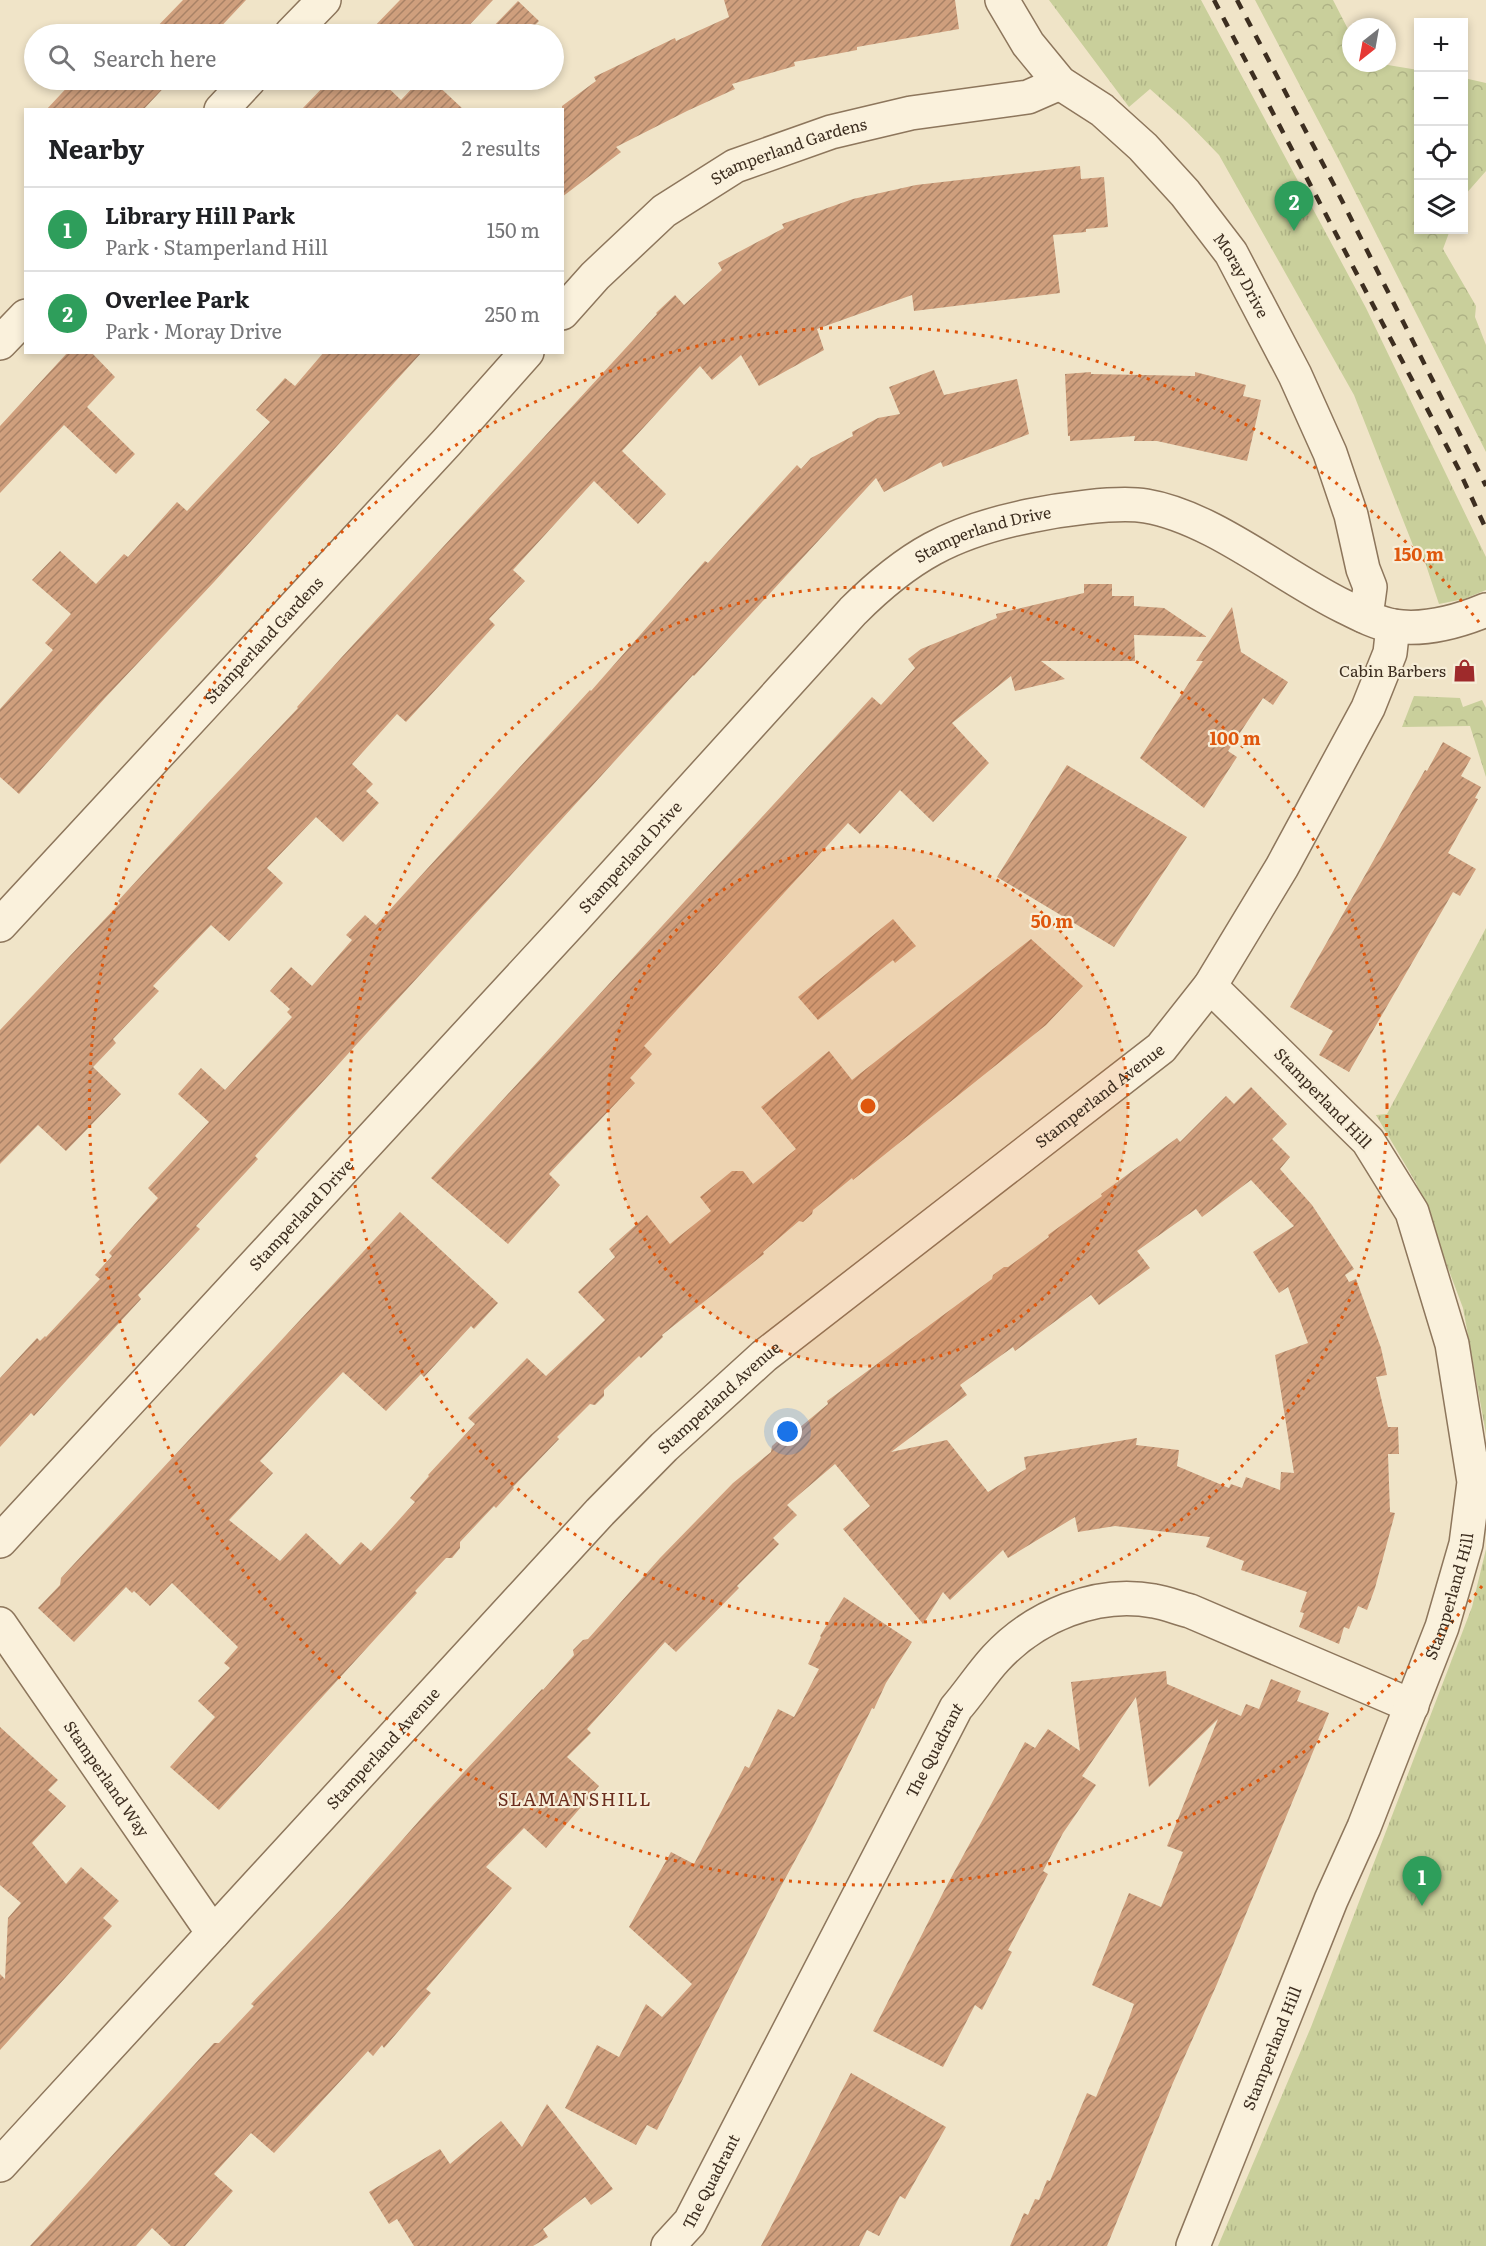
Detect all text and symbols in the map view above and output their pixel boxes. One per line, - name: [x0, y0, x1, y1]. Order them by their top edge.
- north arrow: [1342, 18, 1396, 72]
- map controls: [1414, 18, 1468, 234]
- button: +: [1414, 18, 1468, 72]
- search box: [24, 24, 564, 90]
- icon: search: [45, 41, 78, 74]
- text: Search here: [93, 41, 216, 74]
- button: −: [1414, 72, 1468, 126]
- street label: Stamperland Gardens: [705, 111, 869, 190]
- button: locate: [1414, 126, 1468, 180]
- text: Nearby: [48, 128, 144, 167]
- text: 2 results: [462, 132, 540, 162]
- button: layers: [1414, 180, 1468, 234]
- pin: 2: [1274, 182, 1314, 231]
- text: Library Hill Park: [105, 198, 295, 231]
- text: 1: [63, 214, 72, 244]
- text: 150 m: [487, 214, 540, 244]
- street label: Moray Drive: [1208, 227, 1276, 322]
- text: Park · Stamperland Hill: [105, 231, 328, 261]
- text: Overlee Park: [105, 282, 249, 315]
- text: 2: [62, 298, 73, 328]
- text: 250 m: [485, 298, 540, 328]
- text: Park · Moray Drive: [105, 315, 282, 345]
- street label: Stamperland Drive: [909, 499, 1053, 568]
- text: 150 m: [1394, 540, 1444, 567]
- street label: Stamperland Gardens: [198, 571, 328, 708]
- place label: Cabin Barbers: [1339, 658, 1446, 682]
- shop icon: Cabin Barbers: [1451, 658, 1477, 684]
- text: 100 m: [1209, 724, 1261, 751]
- street label: Stamperland Drive: [572, 795, 687, 918]
- text: 50 m: [1031, 907, 1073, 934]
- street label: Stamperland Avenue: [1029, 1037, 1169, 1153]
- street label: Stamperland Hill: [1269, 1042, 1378, 1153]
- centre of rings: [858, 1096, 878, 1116]
- street label: Stamperland Drive: [243, 1153, 358, 1275]
- street label: Stamperland Avenue: [651, 1335, 785, 1458]
- your location: [773, 1417, 802, 1446]
- street label: Stamperland Hill: [1417, 1531, 1478, 1663]
- street label: Stamperland Avenue: [320, 1681, 445, 1814]
- street label: The Quadrant: [899, 1695, 968, 1801]
- street label: Stamperland Way: [59, 1715, 157, 1842]
- district label: SLAMANSHILL: [498, 1785, 652, 1812]
- pin: 1: [1402, 1856, 1442, 1906]
- street label: Stamperland Hill: [1235, 1982, 1307, 2113]
- street label: The Quadrant: [675, 2129, 745, 2233]

